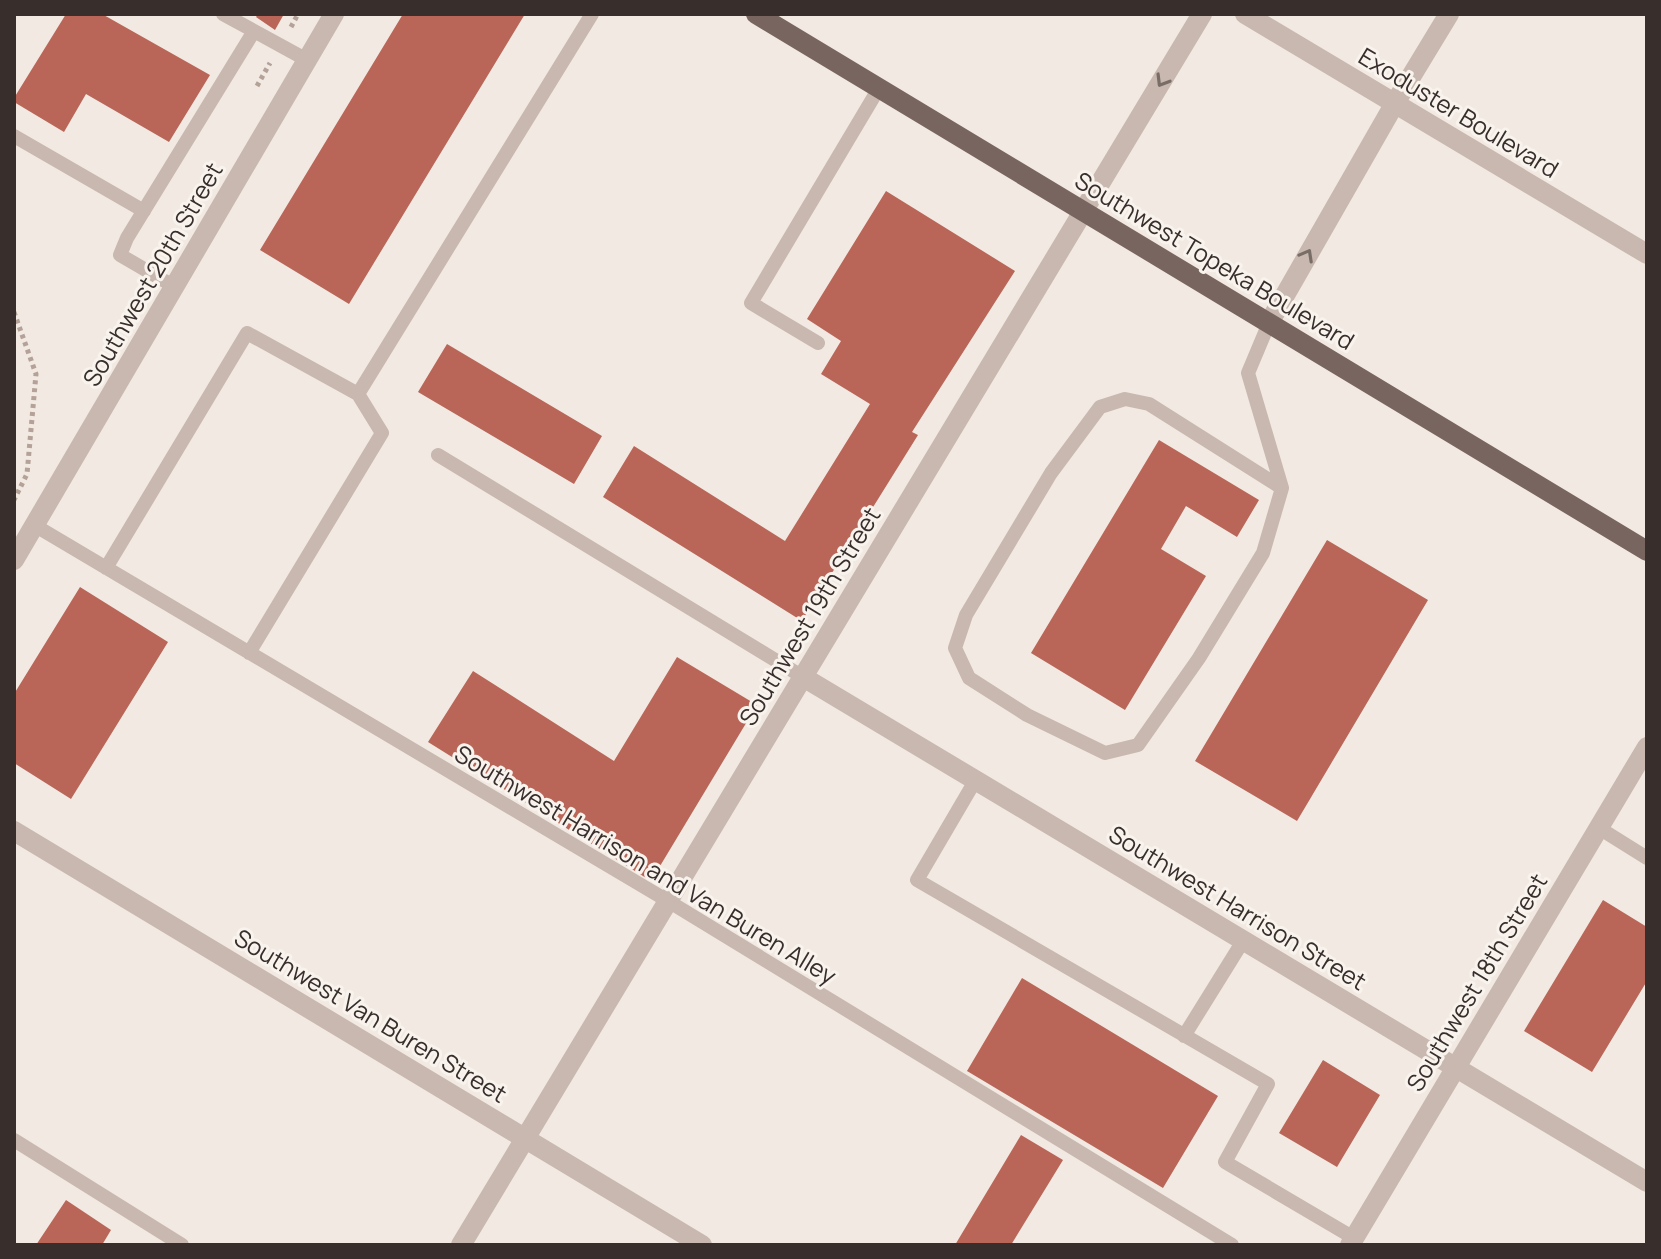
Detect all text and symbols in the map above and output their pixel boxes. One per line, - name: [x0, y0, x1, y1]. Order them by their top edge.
- street label: Exoduster Boulevard: [1353, 39, 1565, 185]
- one-way arrow: [1157, 72, 1172, 87]
- street label: Southwest 20th Street: [74, 156, 230, 392]
- street label: Southwest Topeka Boulevard: [1069, 163, 1361, 357]
- one-way arrow: [1297, 249, 1313, 264]
- street label: Southwest 19th Street: [731, 501, 887, 731]
- street label: Southwest Harrison and Van Buren Alley: [449, 737, 843, 992]
- street label: Southwest Harrison Street: [1103, 817, 1373, 997]
- street label: Southwest 18th Street: [1398, 867, 1554, 1097]
- street label: Southwest Van Buren Street: [229, 920, 513, 1110]

